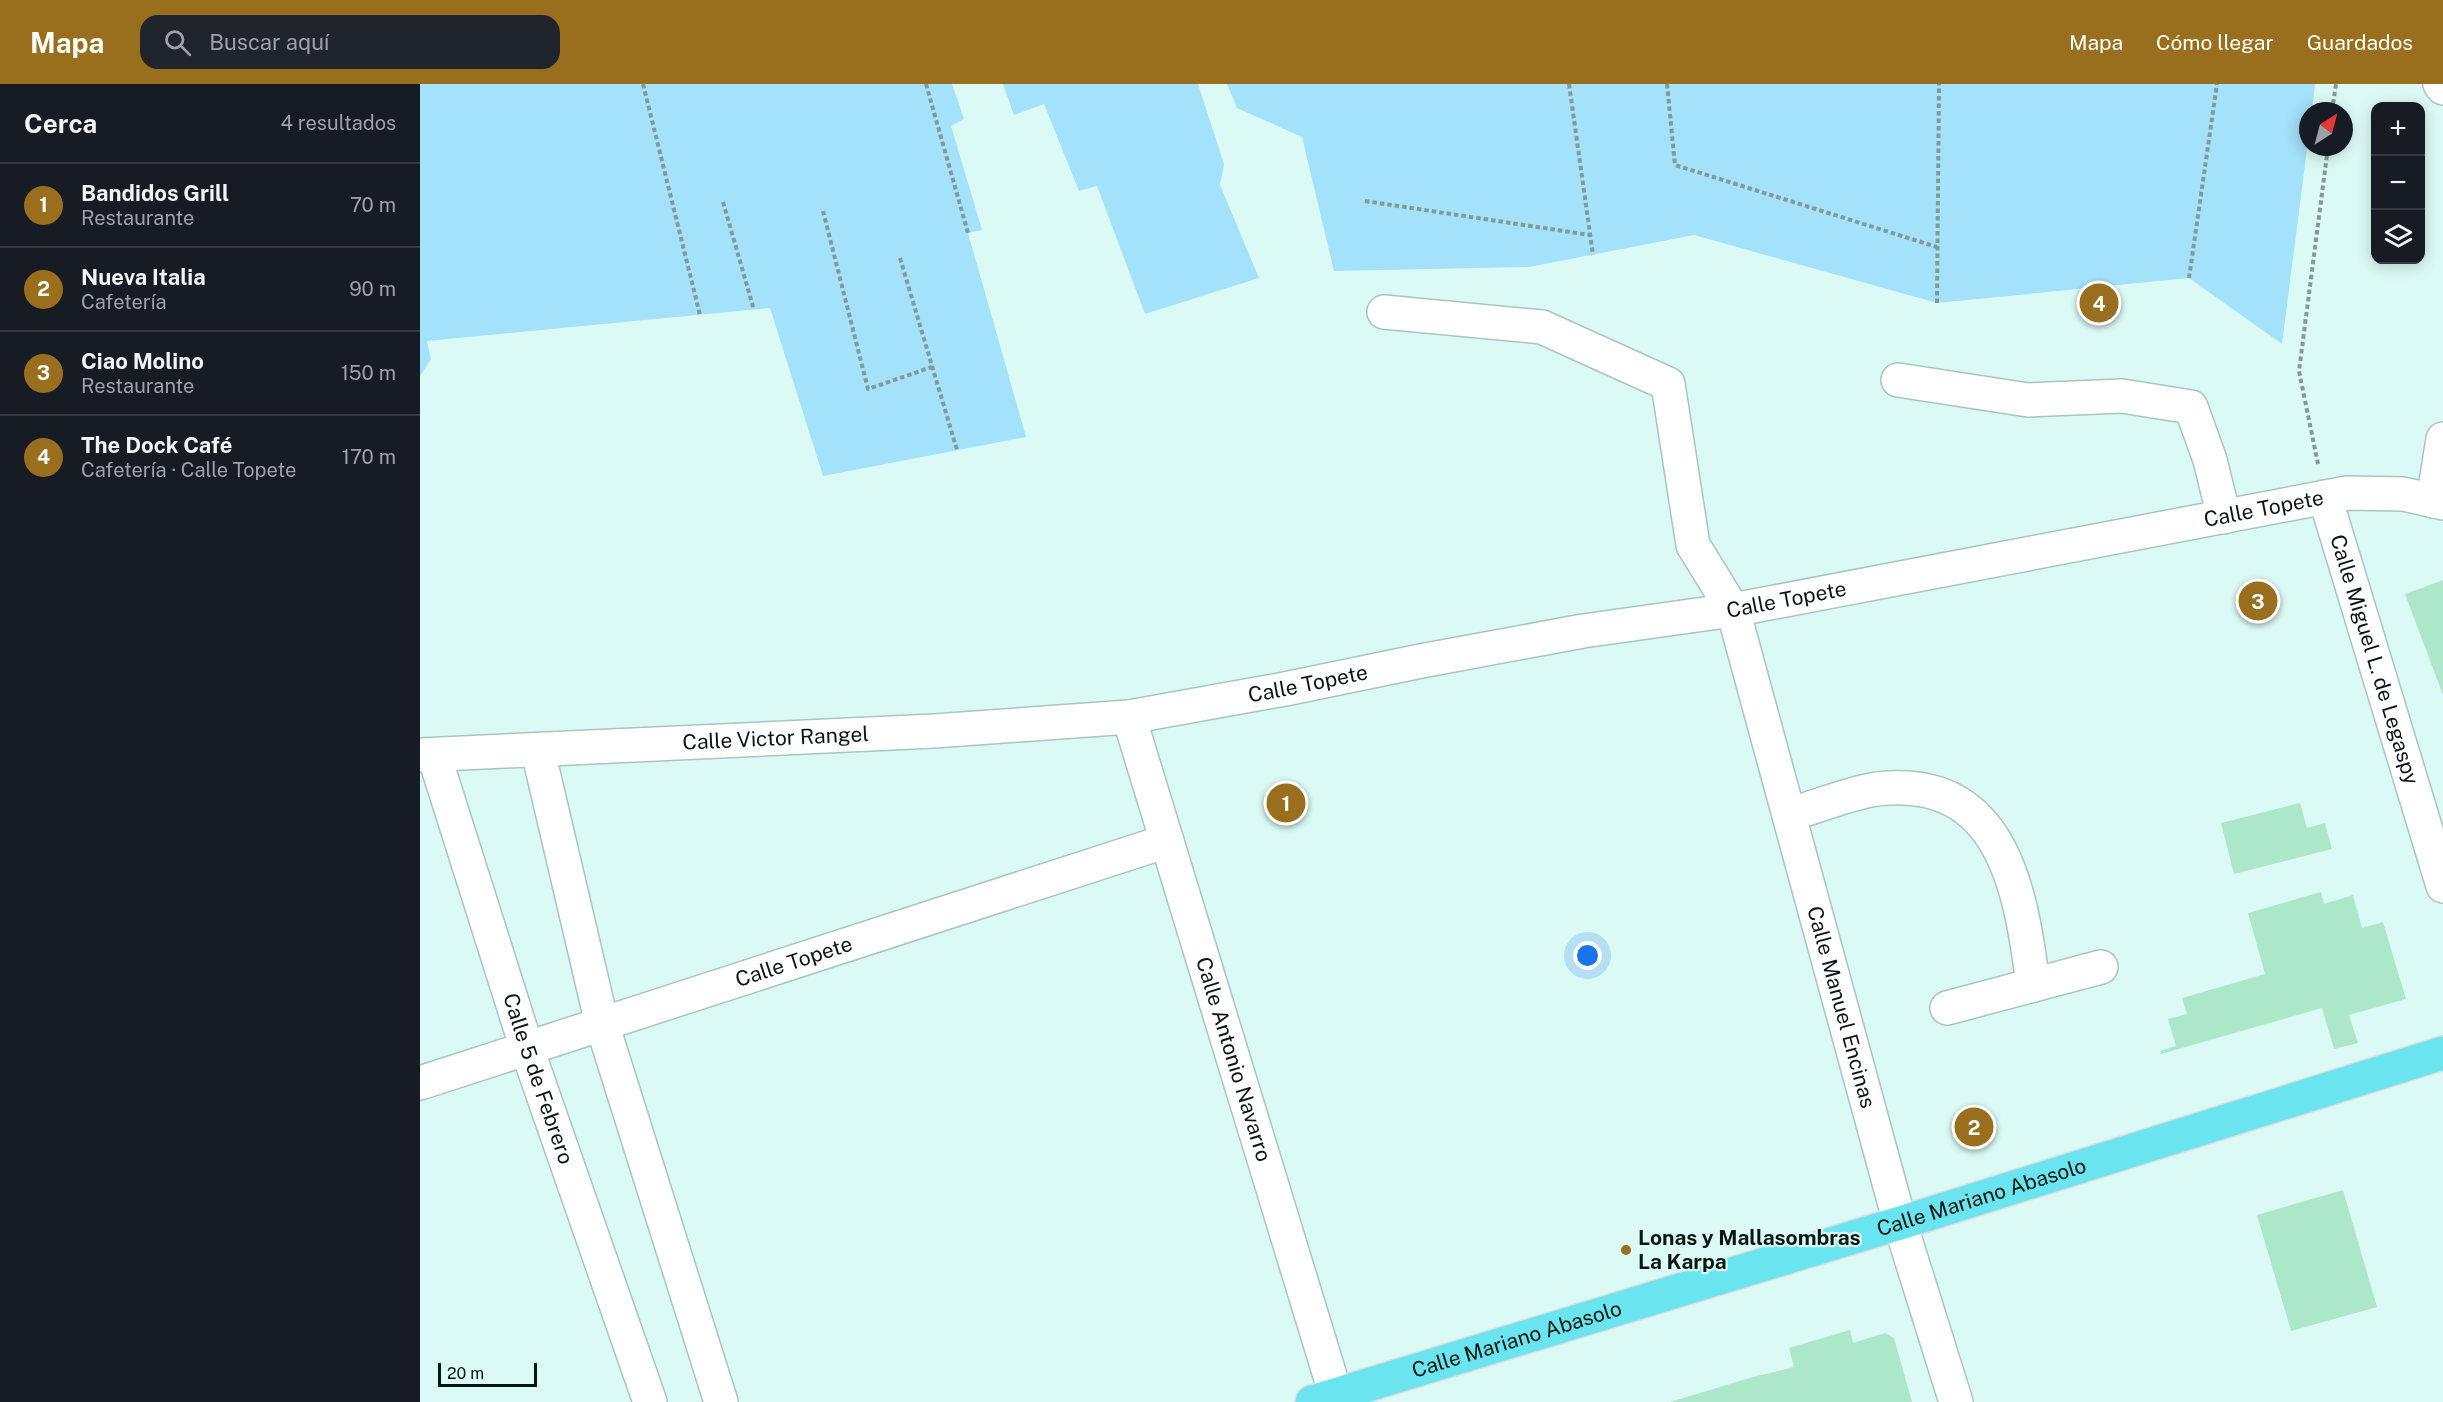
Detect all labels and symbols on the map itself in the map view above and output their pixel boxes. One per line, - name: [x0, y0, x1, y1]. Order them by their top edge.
- north arrow: [2299, 102, 2353, 156]
- pin: 4: [2080, 280, 2118, 326]
- street label: Calle Topete: [2202, 485, 2326, 532]
- street label: Calle Miguel L. de Legaspy: [2325, 532, 2425, 788]
- street label: Calle Topete: [1724, 576, 1848, 623]
- pin: 3: [2238, 578, 2278, 624]
- street label: Calle Topete: [1246, 659, 1370, 707]
- street label: Calle Victor Rangel: [682, 721, 869, 755]
- pin: 1: [1266, 780, 1306, 826]
- street label: Calle Manuel Encinas: [1802, 903, 1881, 1111]
- street label: Calle Topete: [732, 931, 855, 992]
- your location: [1573, 941, 1602, 970]
- street label: Calle Antonio Navarro: [1191, 954, 1277, 1165]
- street label: Calle 5 de Febrero: [498, 990, 579, 1167]
- pin: 2: [1954, 1104, 1994, 1150]
- street label: Calle Mariano Abasolo: [1874, 1153, 2089, 1241]
- place label: Lonas y Mallasombras La Karpa: [1638, 1225, 1861, 1274]
- marker: Lonas y Mallasombras La Karpa: [1619, 1243, 1633, 1257]
- street label: Calle Mariano Abasolo: [1409, 1295, 1625, 1383]
- scale bar: [438, 1360, 537, 1388]

